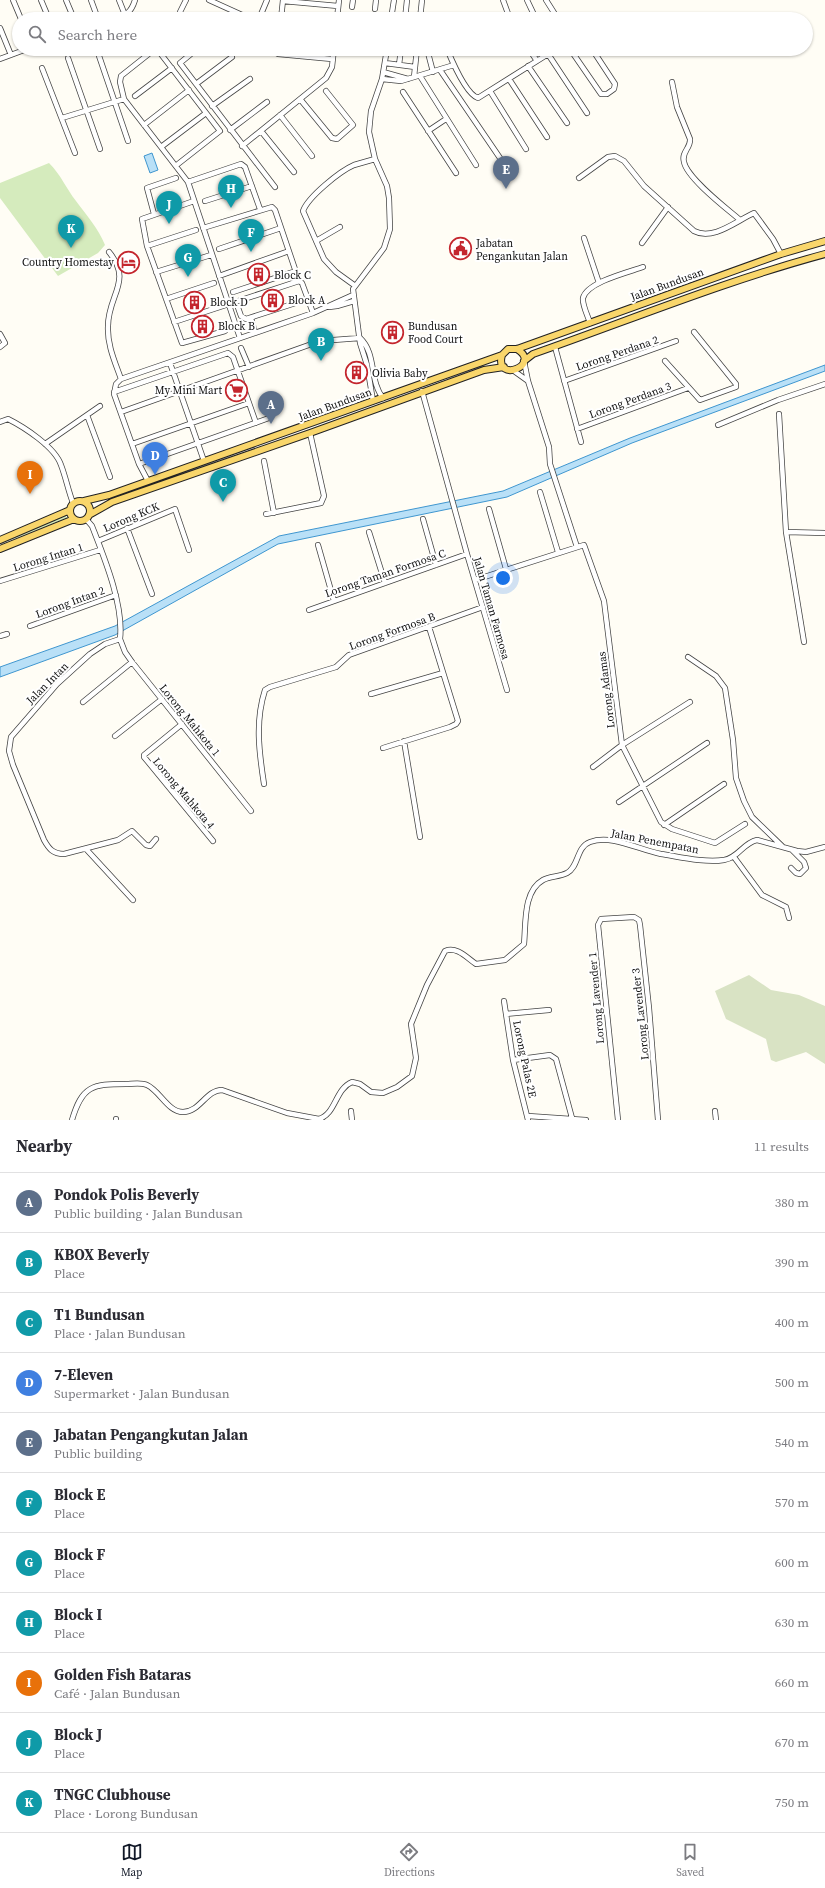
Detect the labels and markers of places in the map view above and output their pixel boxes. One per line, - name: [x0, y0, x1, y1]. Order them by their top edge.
- pin: E: [493, 156, 519, 189]
- pin: H: [218, 175, 244, 208]
- pin: J: [156, 191, 182, 224]
- pin: K: [58, 215, 84, 248]
- pin: F: [238, 219, 264, 252]
- public building icon: Jabatan Pengankutan Jalan: [447, 236, 473, 262]
- place label: Jabatan Pengankutan Jalan: [475, 236, 568, 264]
- pin: G: [175, 244, 201, 277]
- hotel icon: Country Homestay: [116, 249, 142, 275]
- place label: Country Homestay: [22, 255, 114, 270]
- building icon: Block C: [246, 262, 272, 288]
- place label: Block C: [274, 268, 311, 283]
- building icon: Block A: [259, 287, 285, 313]
- building icon: Block D: [182, 289, 208, 315]
- place label: Block A: [288, 293, 326, 308]
- place label: Block D: [210, 295, 248, 310]
- building icon: Block B: [190, 313, 216, 339]
- place label: Block B: [218, 319, 255, 334]
- building icon: Bundusan Food Court: [379, 319, 405, 345]
- place label: Bundusan Food Court: [408, 319, 463, 347]
- pin: B: [308, 328, 334, 361]
- building icon: Olivia Baby: [343, 360, 369, 386]
- place label: Olivia Baby: [372, 366, 428, 381]
- supermarket icon: My Mini Mart: [224, 377, 250, 403]
- place label: My Mini Mart: [155, 383, 222, 398]
- pin: A: [258, 391, 284, 424]
- pin: D: [142, 442, 168, 475]
- pin: I: [17, 461, 43, 494]
- pin: C: [210, 469, 236, 502]

